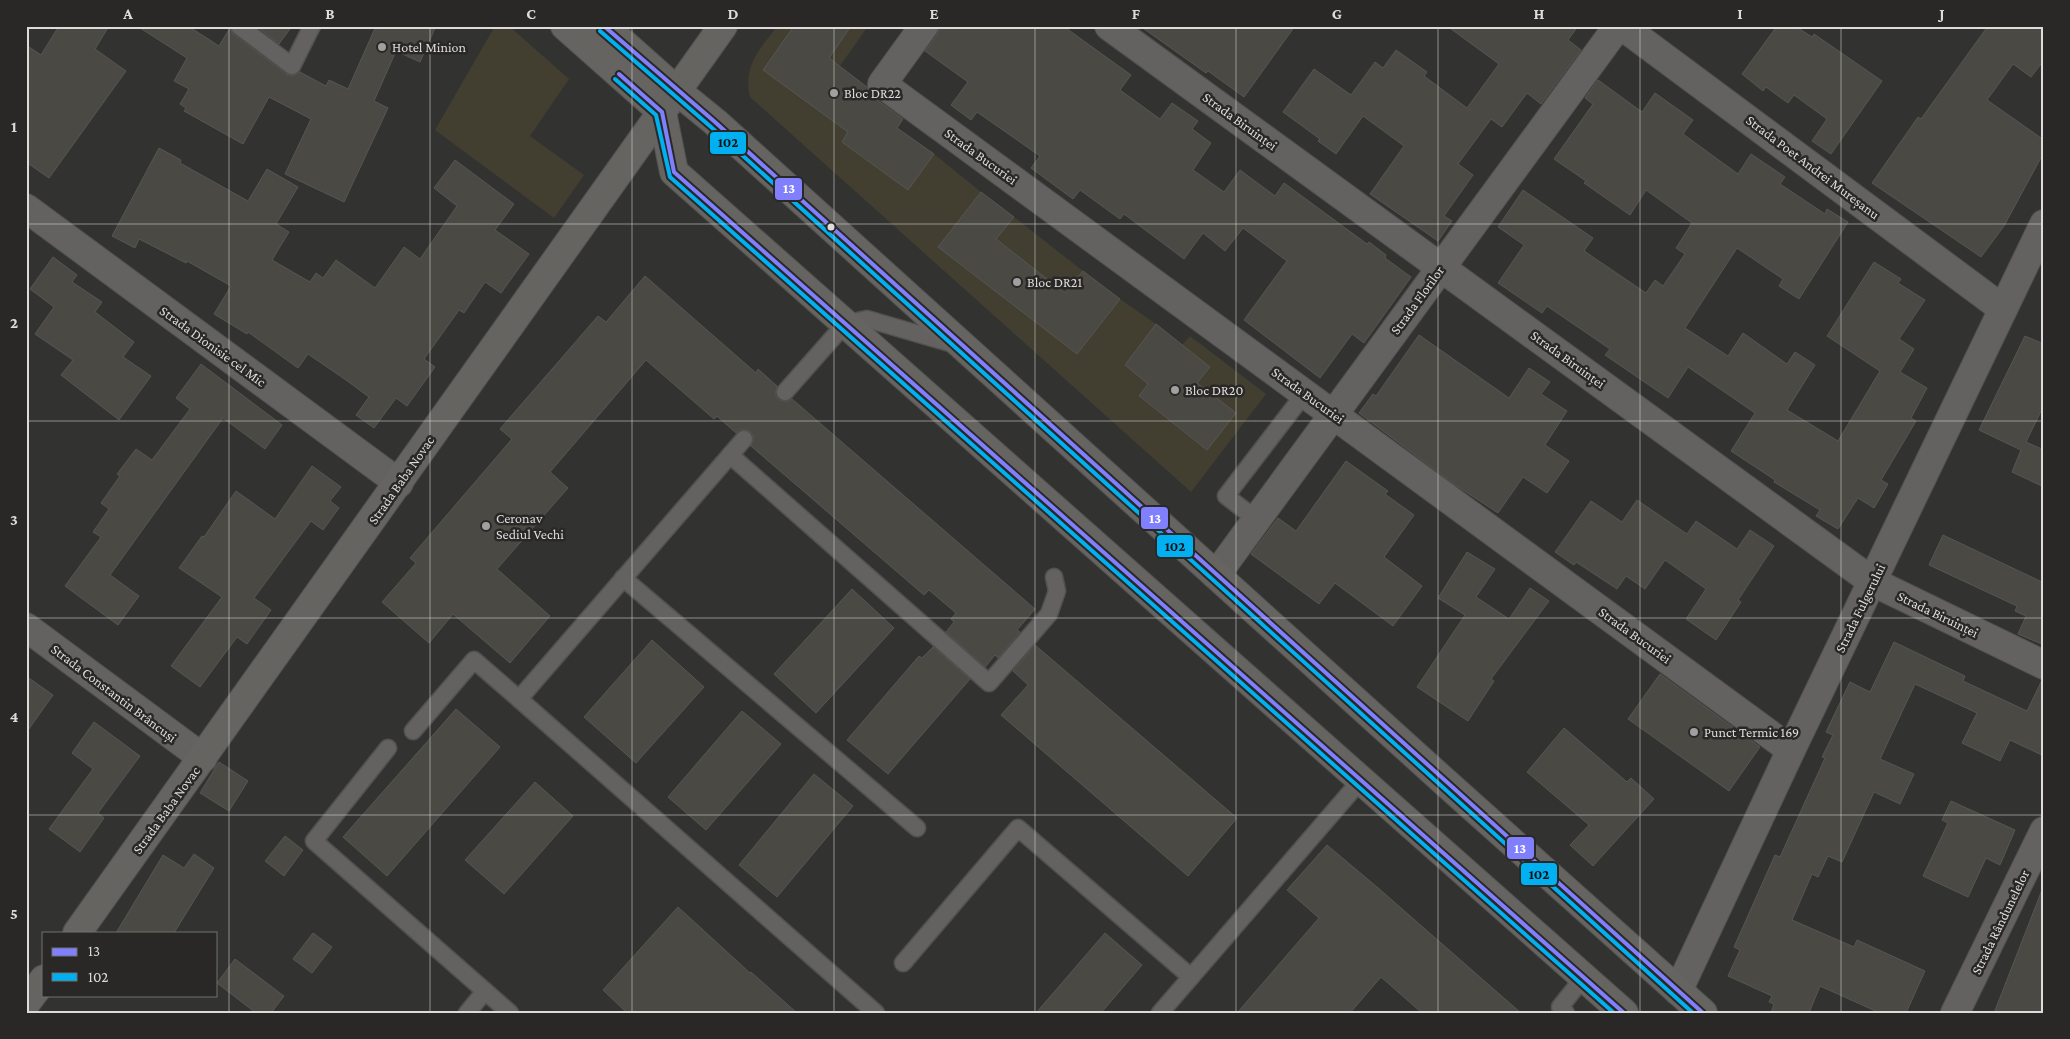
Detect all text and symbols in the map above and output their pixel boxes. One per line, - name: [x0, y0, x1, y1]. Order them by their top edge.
- text: A: [122, 5, 133, 22]
- text: B: [325, 5, 335, 22]
- text: C: [526, 5, 536, 22]
- text: D: [727, 5, 739, 22]
- text: E: [929, 5, 939, 22]
- text: F: [1132, 5, 1141, 22]
- text: G: [1332, 5, 1342, 22]
- text: H: [1534, 5, 1545, 22]
- text: I: [1737, 5, 1743, 22]
- text: J: [1937, 5, 1945, 22]
- place label: Hotel Minion: [392, 39, 467, 55]
- marker: Hotel Minion: [376, 41, 388, 53]
- place label: Bloc DR22: [844, 85, 901, 101]
- marker: Bloc DR22: [828, 87, 840, 99]
- street label: Strada Biruinței: [1199, 89, 1281, 154]
- street label: Strada Poet Andrei Mureșanu: [1743, 112, 1883, 223]
- text: 1: [11, 118, 17, 135]
- street label: Strada Bucuriei: [942, 124, 1021, 188]
- line badge: 102: [709, 131, 747, 155]
- text: 102: [718, 134, 738, 150]
- line badge: 13: [774, 177, 803, 201]
- text: 13: [783, 180, 795, 196]
- unlabelled marker: [826, 222, 836, 232]
- street label: Strada Florilor: [1387, 263, 1447, 337]
- place label: Bloc DR21: [1027, 274, 1082, 290]
- marker: Bloc DR21: [1011, 276, 1023, 288]
- street label: Strada Dionisie cel Mic: [157, 302, 269, 390]
- text: 2: [10, 314, 18, 331]
- street label: Strada Biruinței: [1527, 327, 1609, 392]
- street label: Strada Bucuriei: [1269, 363, 1348, 427]
- place label: Bloc DR20: [1185, 382, 1243, 398]
- marker: Bloc DR20: [1169, 384, 1181, 396]
- street label: Strada Baba Novac: [365, 433, 437, 527]
- line badge: 13: [1140, 506, 1169, 530]
- place label: Ceronav Sediul Vechi: [496, 510, 564, 542]
- text: 13: [1149, 510, 1161, 526]
- text: 3: [10, 511, 18, 528]
- marker: Ceronav Sediul Vechi: [480, 520, 492, 532]
- line badge: 102: [1156, 534, 1194, 558]
- text: 102: [1165, 538, 1185, 554]
- street label: Strada Fulgerului: [1832, 561, 1889, 655]
- street label: Strada Biruinței: [1894, 587, 1981, 642]
- street label: Strada Bucuriei: [1596, 603, 1675, 667]
- street label: Strada Constantin Brâncuși: [48, 641, 180, 746]
- text: 4: [10, 708, 19, 725]
- place label: Punct Termic 169: [1704, 724, 1799, 740]
- marker: Punct Termic 169: [1688, 726, 1700, 738]
- street label: Strada Baba Novac: [129, 763, 203, 857]
- line badge: 13: [1506, 836, 1535, 860]
- text: 13: [1514, 840, 1526, 856]
- line badge: 102: [1520, 862, 1558, 886]
- text: 102: [1529, 866, 1549, 882]
- street label: Strada Rândunelelor: [1968, 867, 2032, 977]
- text: 5: [10, 905, 18, 922]
- legend: [42, 932, 218, 996]
- text: 13: [88, 943, 100, 959]
- text: 102: [88, 969, 108, 985]

